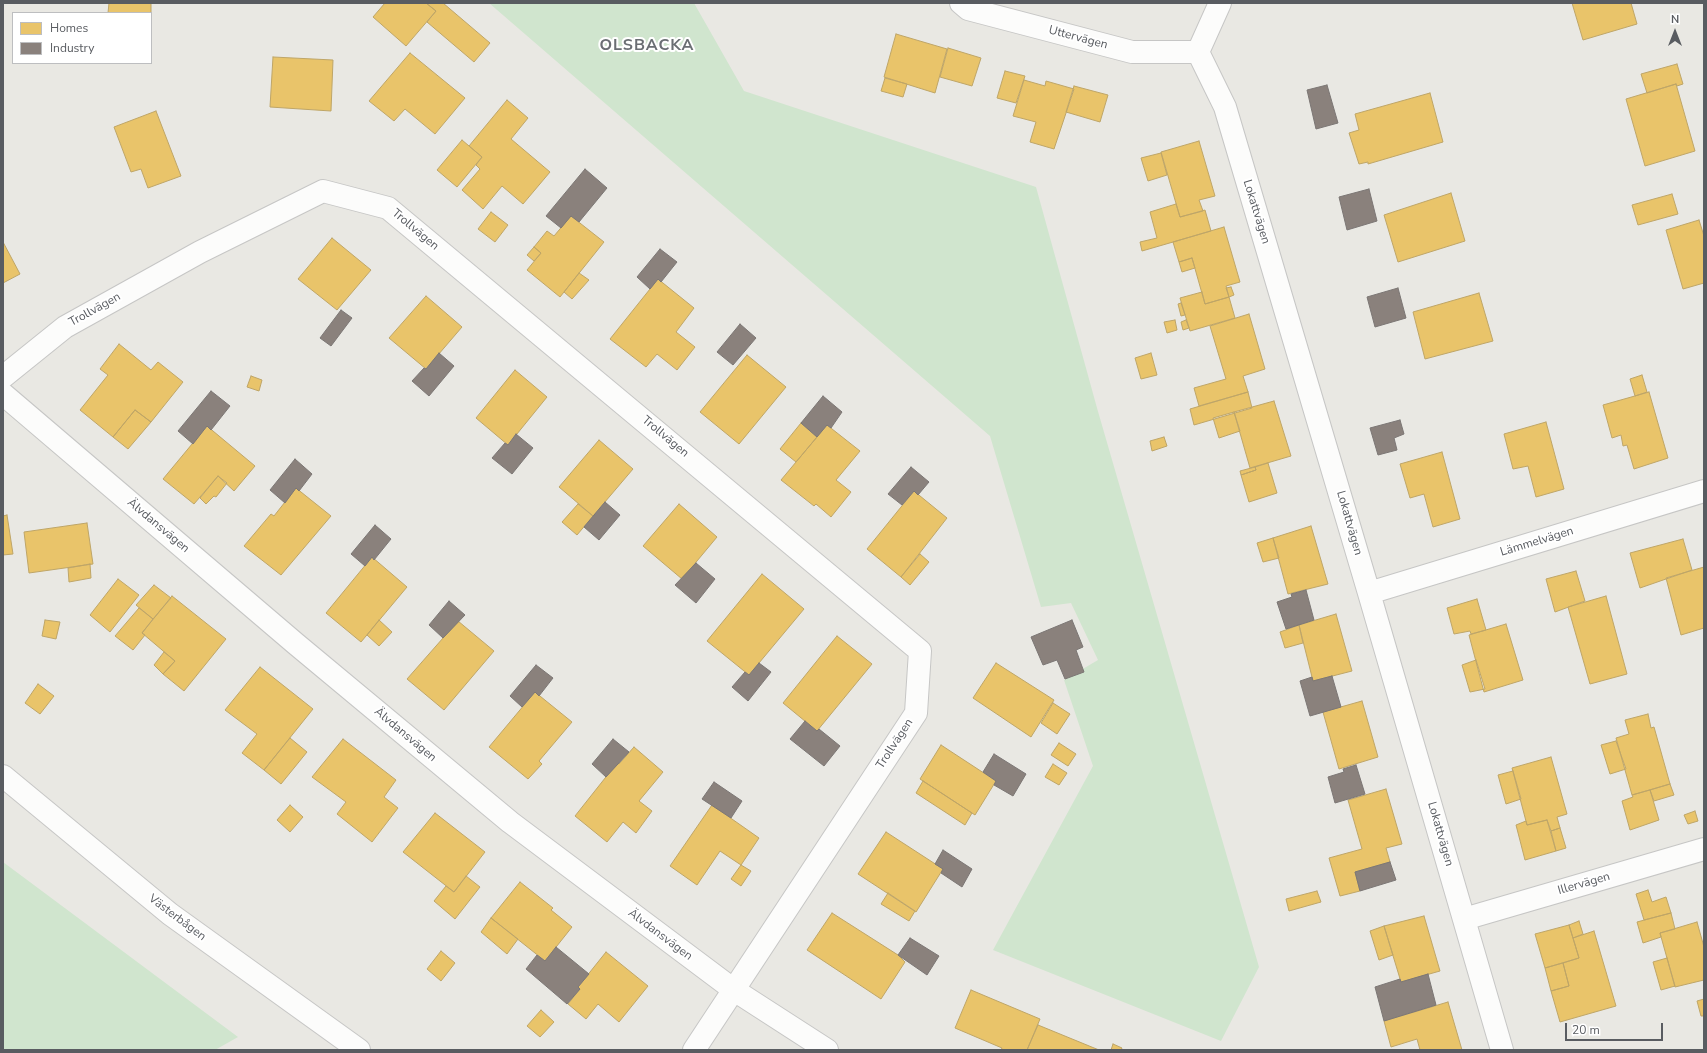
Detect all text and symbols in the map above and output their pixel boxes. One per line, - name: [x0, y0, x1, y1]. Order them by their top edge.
- legend: [12, 12, 152, 64]
- north arrow: [1655, 12, 1695, 52]
- text: N: [1671, 12, 1679, 27]
- text: Homes: [50, 20, 88, 36]
- street label: Uttervägen: [1047, 23, 1109, 53]
- district label: OLSBACKA: [600, 36, 694, 56]
- text: Industry: [50, 40, 94, 56]
- street label: Lokattvägen: [1239, 178, 1273, 246]
- street label: Trollvägen: [389, 206, 441, 254]
- street label: Trollvägen: [67, 290, 123, 330]
- street label: Trollvägen: [639, 413, 691, 461]
- street label: Lokattvägen: [1333, 489, 1365, 557]
- street label: Älvdansvägen: [124, 496, 192, 556]
- street label: Lämmelvägen: [1499, 524, 1575, 560]
- street label: Älvdansvägen: [371, 705, 439, 765]
- street label: Trollvägen: [873, 716, 917, 772]
- street label: Lokattvägen: [1424, 800, 1456, 868]
- street label: Illervägen: [1556, 870, 1612, 898]
- street label: Västerbågen: [145, 892, 209, 944]
- street label: Älvdansvägen: [625, 906, 695, 964]
- scale bar: [1567, 1015, 1665, 1041]
- text: 20 m: [1572, 1022, 1600, 1038]

